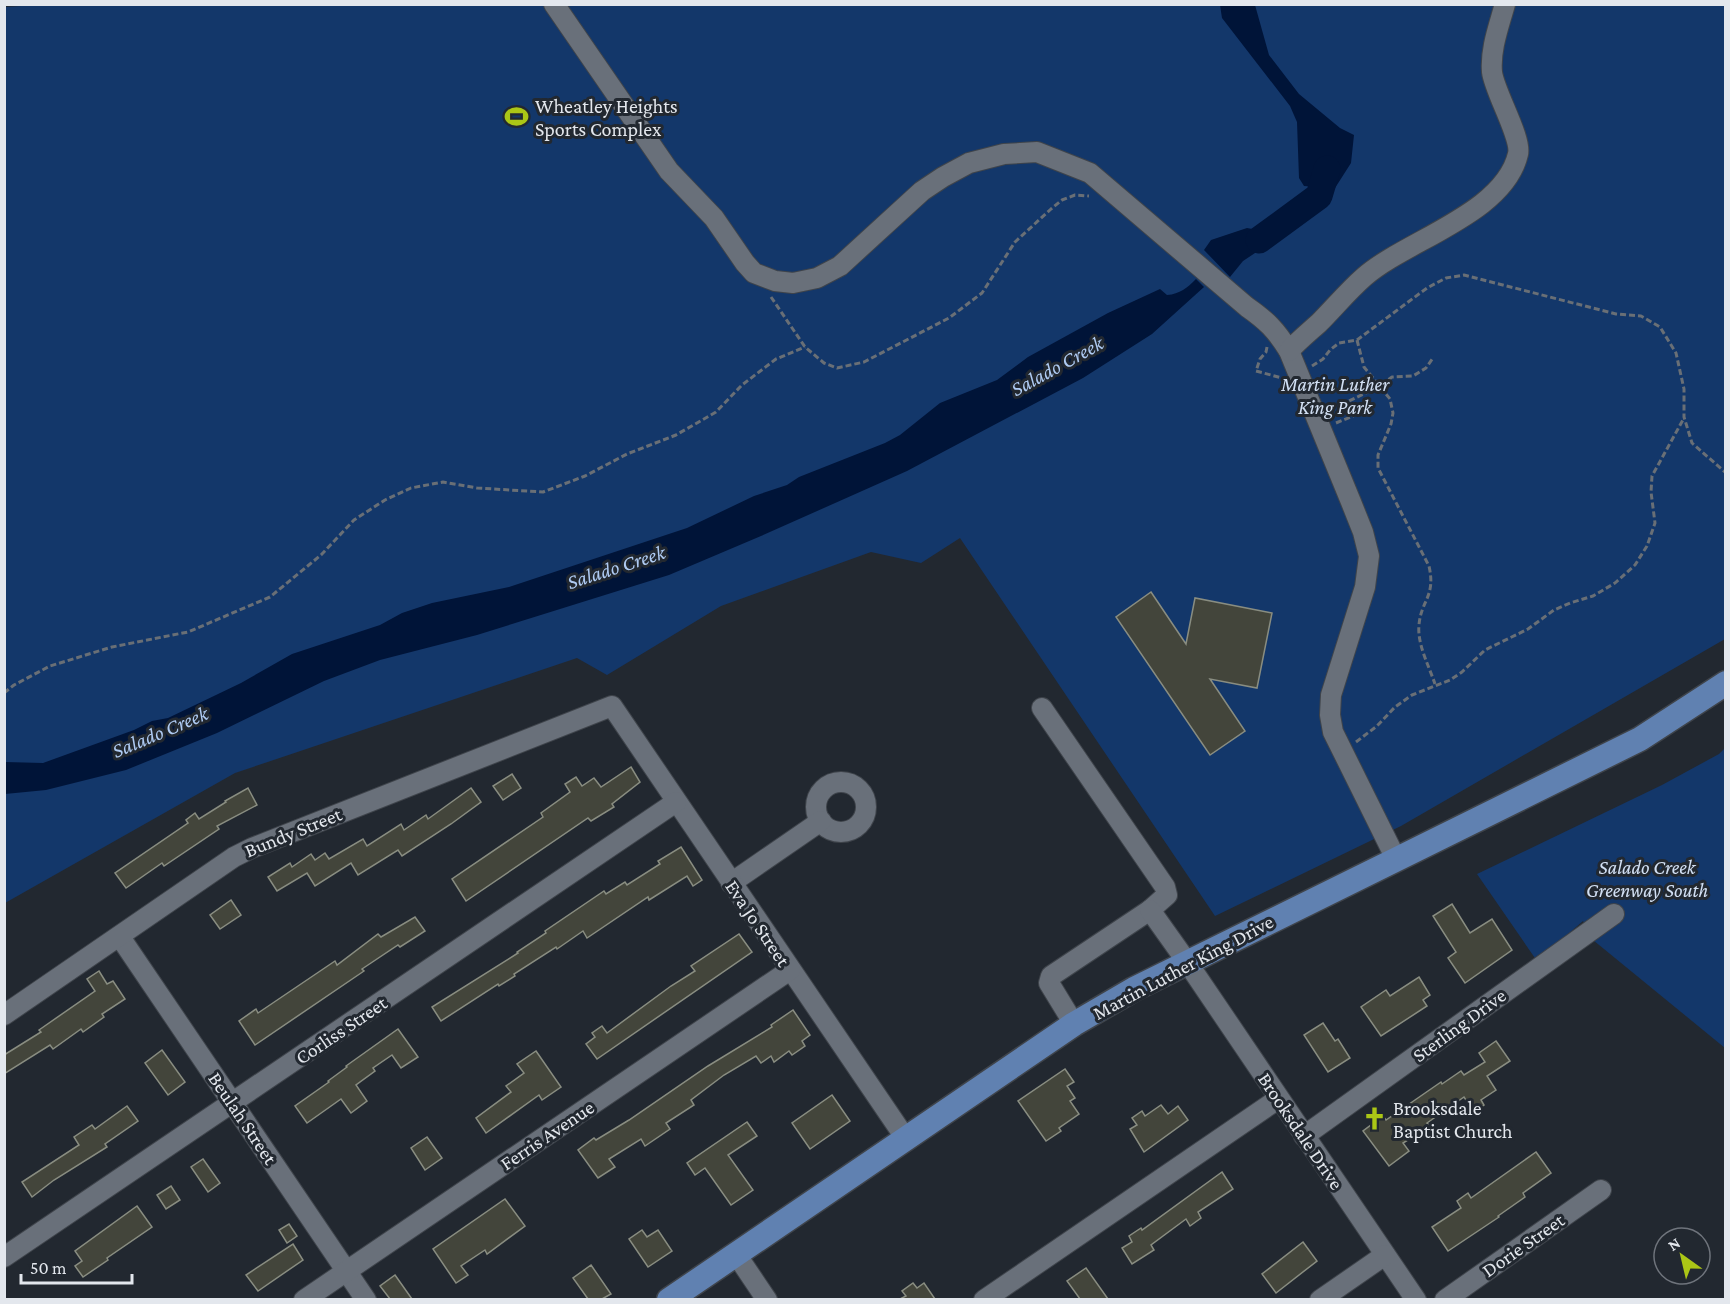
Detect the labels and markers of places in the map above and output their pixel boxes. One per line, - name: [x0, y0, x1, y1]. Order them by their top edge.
- place label: Wheatley Heights Sports Complex: [535, 95, 678, 141]
- sports icon: Wheatley Heights Sports Complex: [504, 104, 530, 130]
- place label: Brooksdale Baptist Church: [1393, 1097, 1513, 1143]
- church icon: Brooksdale Baptist Church: [1362, 1106, 1388, 1132]

